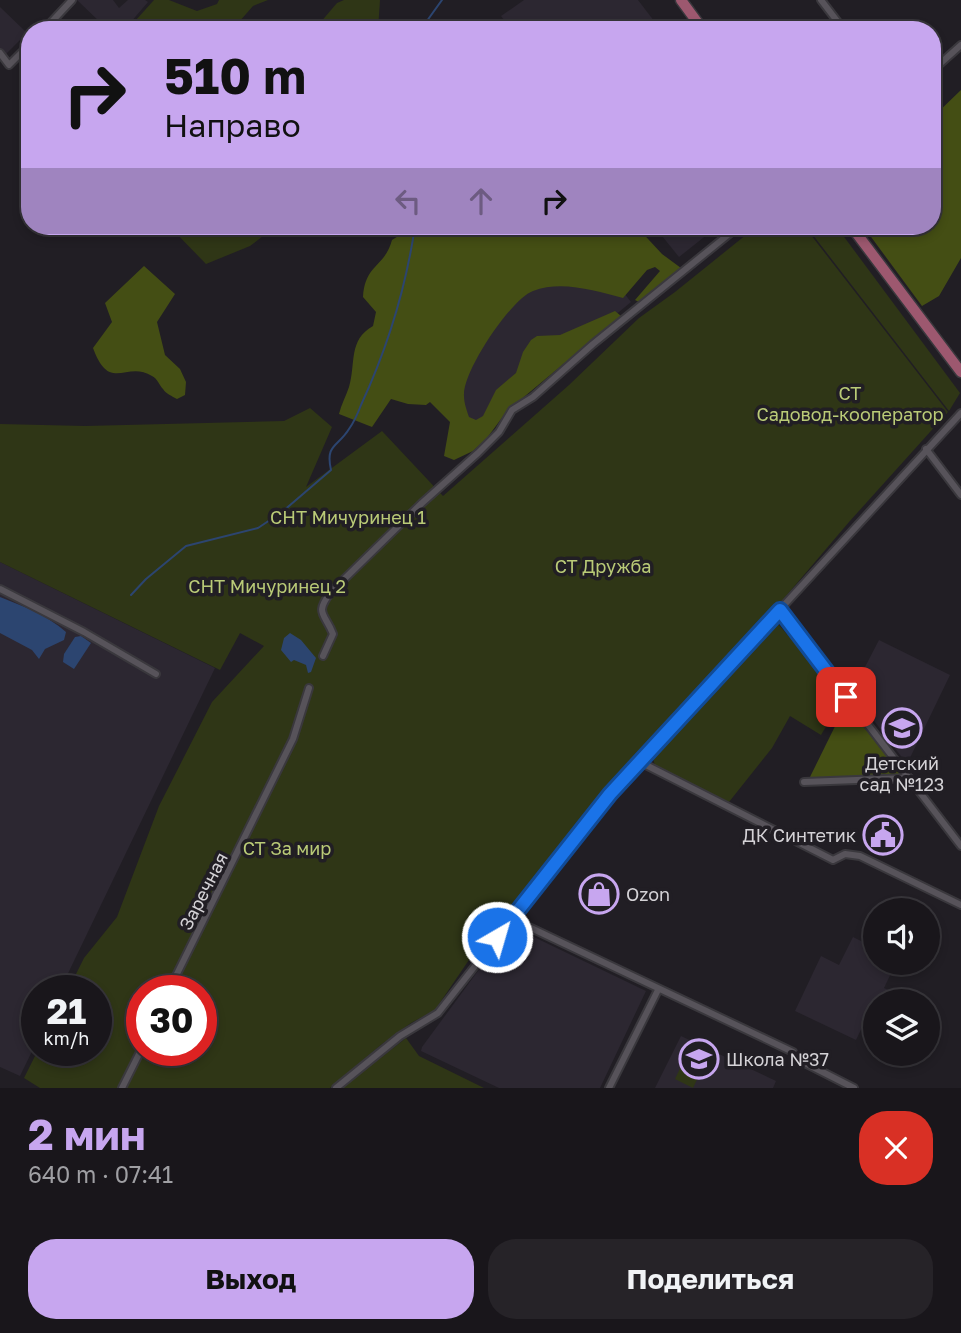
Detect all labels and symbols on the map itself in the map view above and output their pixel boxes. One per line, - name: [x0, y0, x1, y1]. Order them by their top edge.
- park label: СТ Садовод-кооператор: [756, 382, 944, 425]
- park label: СНТ Мичуринец 1: [270, 506, 426, 528]
- park label: СТ Дружба: [555, 555, 651, 577]
- park label: СНТ Мичуринец 2: [188, 575, 346, 597]
- pin: [816, 667, 876, 727]
- school or university icon: Детский сад №123: [881, 707, 923, 749]
- place label: Детский сад №123: [860, 752, 944, 795]
- public building icon: ДК Синтетик: [862, 814, 904, 856]
- place label: ДК Синтетик: [743, 824, 856, 846]
- park label: СТ За мир: [243, 837, 331, 859]
- street label: Заречная: [174, 848, 232, 934]
- shop icon: Ozon: [578, 873, 620, 915]
- place label: Ozon: [626, 883, 670, 905]
- position arrow: [460, 900, 534, 974]
- speed limit sign: 30: [126, 975, 217, 1066]
- school or university icon: Школа №37: [678, 1038, 720, 1080]
- place label: Школа №37: [726, 1048, 829, 1070]

